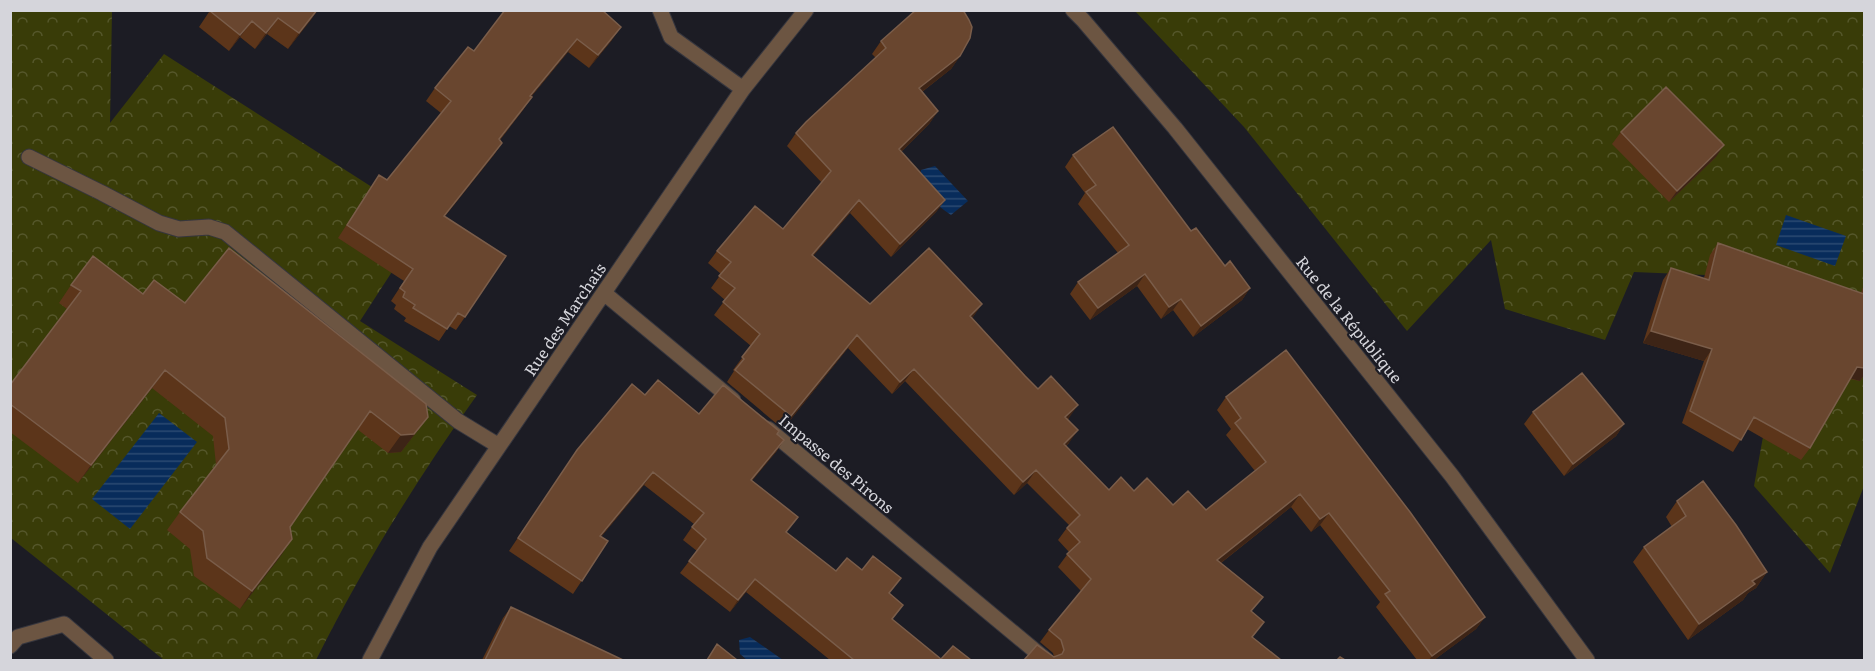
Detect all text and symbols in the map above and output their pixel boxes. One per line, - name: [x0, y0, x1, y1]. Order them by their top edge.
- street label: Rue de la République: [1291, 250, 1409, 388]
- street label: Rue des Marchais: [517, 258, 611, 380]
- street label: Impasse des Pirons: [774, 408, 900, 518]

